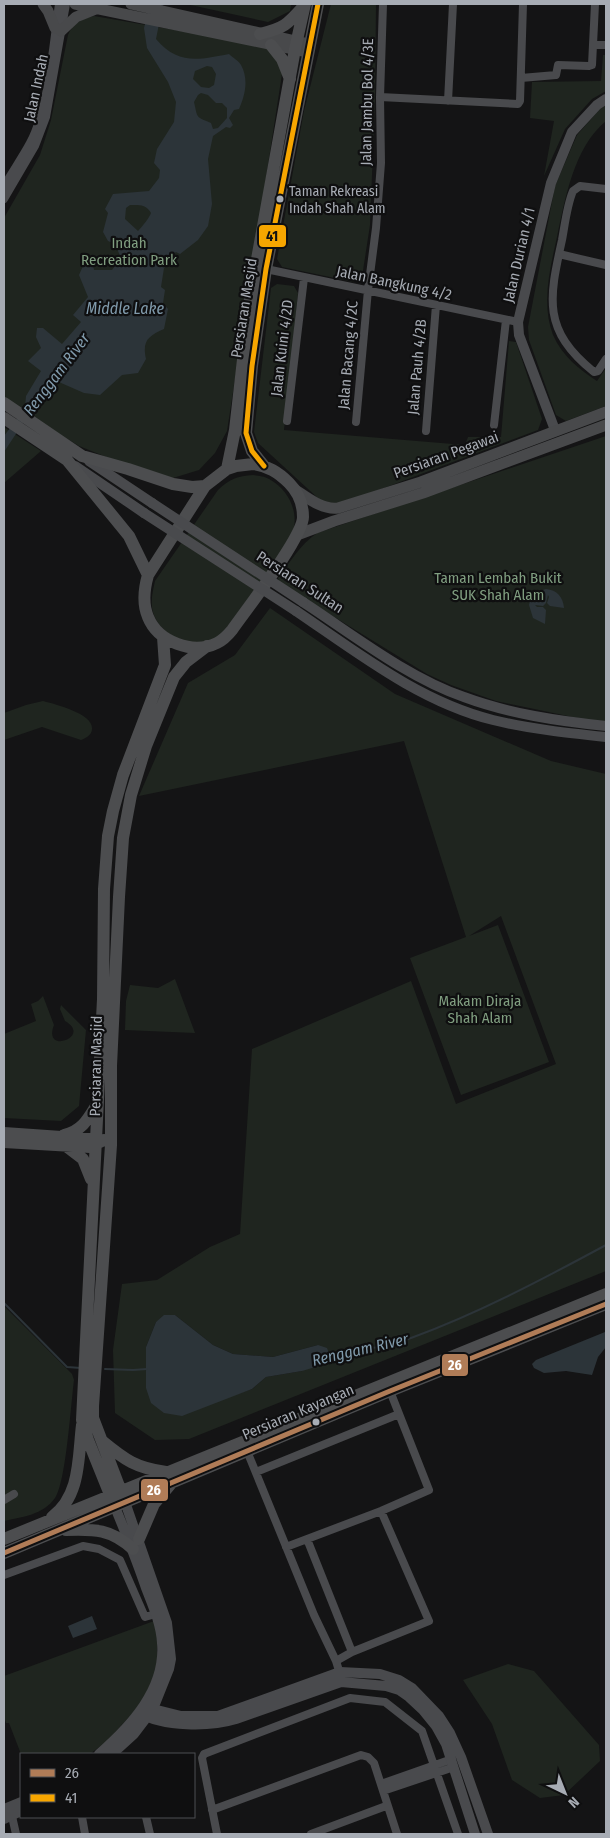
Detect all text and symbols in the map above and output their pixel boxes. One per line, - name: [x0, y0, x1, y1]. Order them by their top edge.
- street label: Jalan Jambu Bol 4/3E: [357, 38, 377, 166]
- street label: Jalan Indah: [20, 52, 52, 124]
- place label: Taman Rekreasi Indah Shah Alam: [289, 183, 386, 217]
- marker: Taman Rekreasi Indah Shah Alam: [275, 194, 285, 204]
- street label: Jalan Durian 4/1: [499, 206, 539, 304]
- line badge: 41: [258, 224, 287, 248]
- text: 41: [266, 228, 278, 245]
- park label: Indah Recreation Park: [81, 234, 177, 269]
- street label: Persiaran Masjid: [227, 257, 261, 359]
- street label: Jalan Bangkung 4/2: [335, 262, 454, 304]
- water label: Middle Lake: [86, 299, 165, 318]
- street label: Jalan Kuini 4/2D: [267, 299, 297, 397]
- street label: Jalan Bacang 4/2C: [334, 300, 362, 410]
- street label: Jalan Pauh 4/2B: [404, 318, 430, 416]
- water label: Renggam River: [19, 329, 94, 419]
- street label: Persiaran Pegawai: [391, 428, 501, 482]
- street label: Persiaran Sultan: [253, 547, 347, 617]
- park label: Taman Lembah Bukit SUK Shah Alam: [434, 569, 562, 604]
- park label: Makam Diraja Shah Alam: [439, 992, 521, 1027]
- street label: Persiaran Masjid: [86, 1015, 106, 1117]
- water label: Renggam River: [310, 1329, 411, 1370]
- line badge: 26: [441, 1353, 469, 1377]
- text: 26: [447, 1357, 462, 1374]
- street label: Persiaran Kayangan: [239, 1380, 357, 1444]
- unlabelled marker: [311, 1417, 321, 1427]
- line badge: 26: [140, 1478, 169, 1502]
- text: 26: [146, 1482, 161, 1499]
- legend: [20, 1753, 195, 1818]
- text: 26: [65, 1764, 79, 1782]
- north arrow: [540, 1768, 590, 1818]
- text: 41: [65, 1789, 77, 1807]
- text: N: [565, 1793, 582, 1811]

